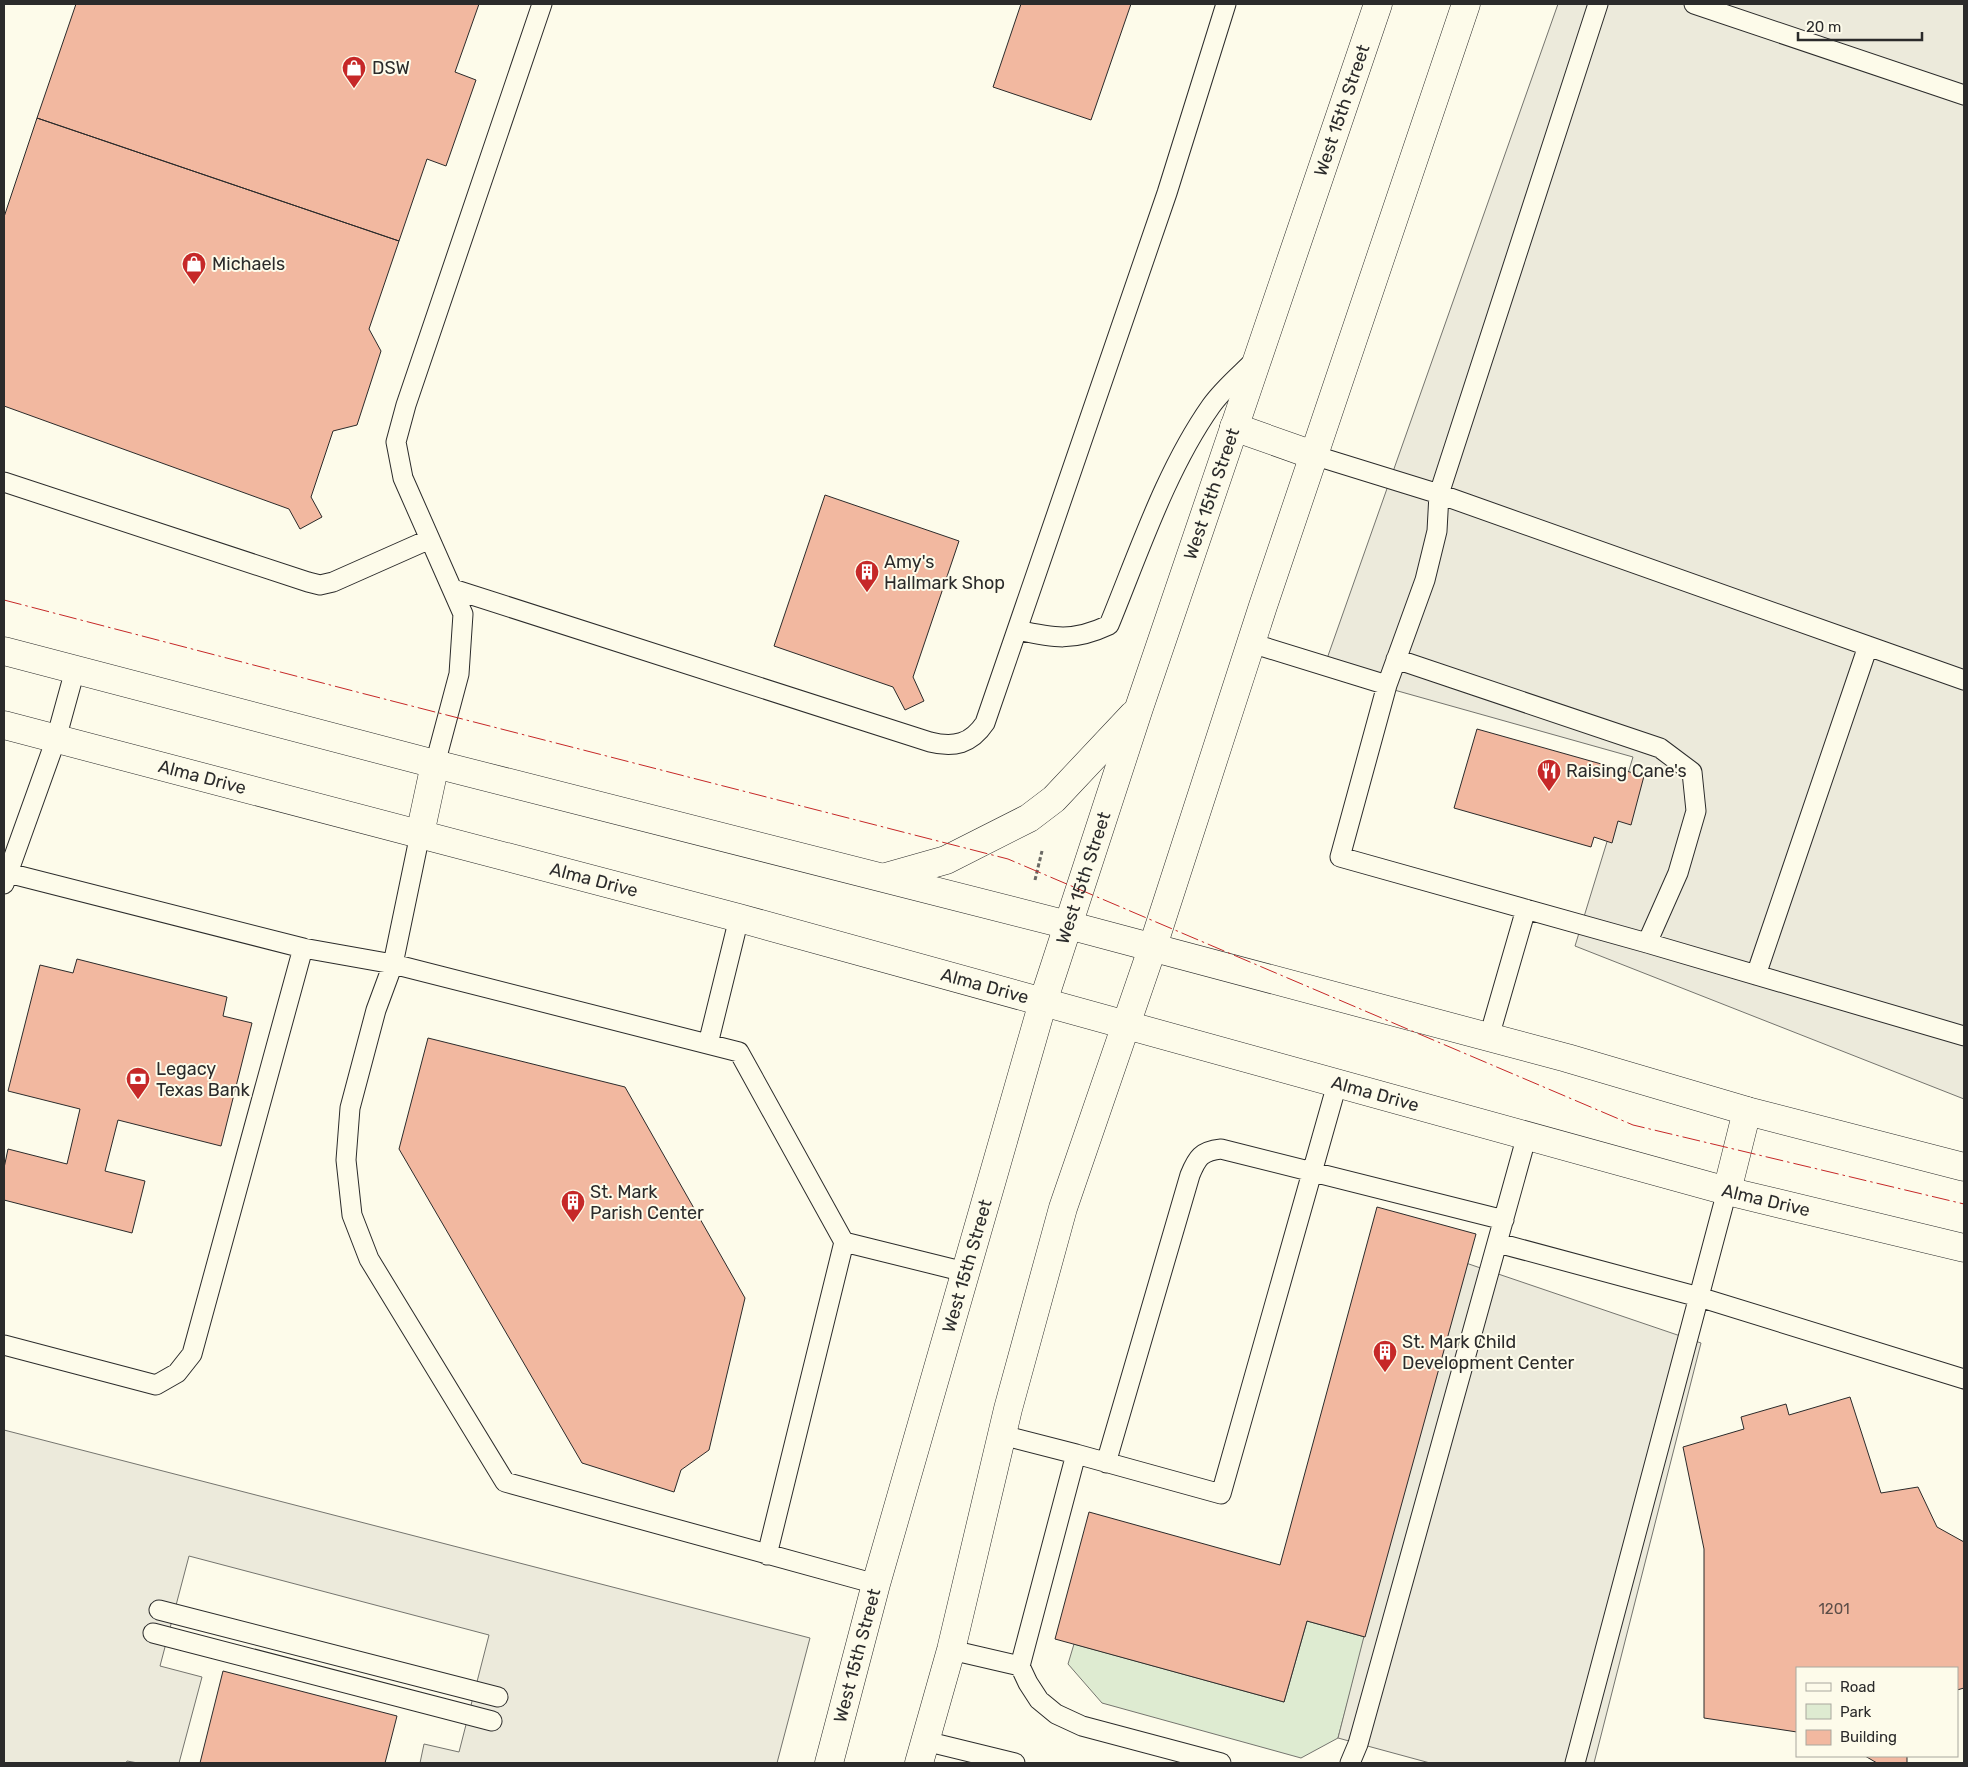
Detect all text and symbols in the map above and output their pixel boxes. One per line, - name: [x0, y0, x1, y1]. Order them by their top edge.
- scale bar: [1798, 10, 1922, 42]
- text: 20 m: [1806, 18, 1841, 36]
- street label: West 15th Street: [1309, 42, 1374, 179]
- shop icon: DSW: [341, 55, 367, 89]
- place label: DSW: [372, 57, 410, 79]
- shop icon: Michaels: [181, 251, 207, 285]
- place label: Michaels: [212, 253, 285, 275]
- street label: West 15th Street: [1179, 425, 1244, 563]
- place label: Amy's Hallmark Shop: [884, 551, 1005, 594]
- building icon: Amy's Hallmark Shop: [854, 559, 880, 593]
- street label: Alma Drive: [156, 755, 249, 799]
- restaurant icon: Raising Cane's: [1536, 758, 1562, 792]
- place label: Raising Cane's: [1566, 760, 1687, 782]
- street label: West 15th Street: [1052, 809, 1115, 947]
- street label: Alma Drive: [548, 858, 640, 902]
- street label: Alma Drive: [938, 963, 1031, 1009]
- place label: Legacy Texas Bank: [156, 1058, 251, 1101]
- bank icon: Legacy Texas Bank: [125, 1066, 151, 1100]
- street label: Alma Drive: [1329, 1071, 1422, 1116]
- street label: Alma Drive: [1720, 1179, 1812, 1222]
- place label: St. Mark Parish Center: [590, 1181, 704, 1224]
- building icon: St. Mark Parish Center: [560, 1189, 586, 1223]
- street label: West 15th Street: [938, 1197, 997, 1335]
- place label: St. Mark Child Development Center: [1402, 1331, 1575, 1374]
- building icon: St. Mark Child Development Center: [1372, 1339, 1398, 1373]
- street label: West 15th Street: [829, 1586, 885, 1725]
- house number: 1201: [1818, 1600, 1850, 1618]
- legend: [1796, 1667, 1958, 1757]
- text: Road: [1840, 1678, 1876, 1696]
- text: Park: [1840, 1703, 1871, 1721]
- text: Building: [1840, 1728, 1897, 1746]

